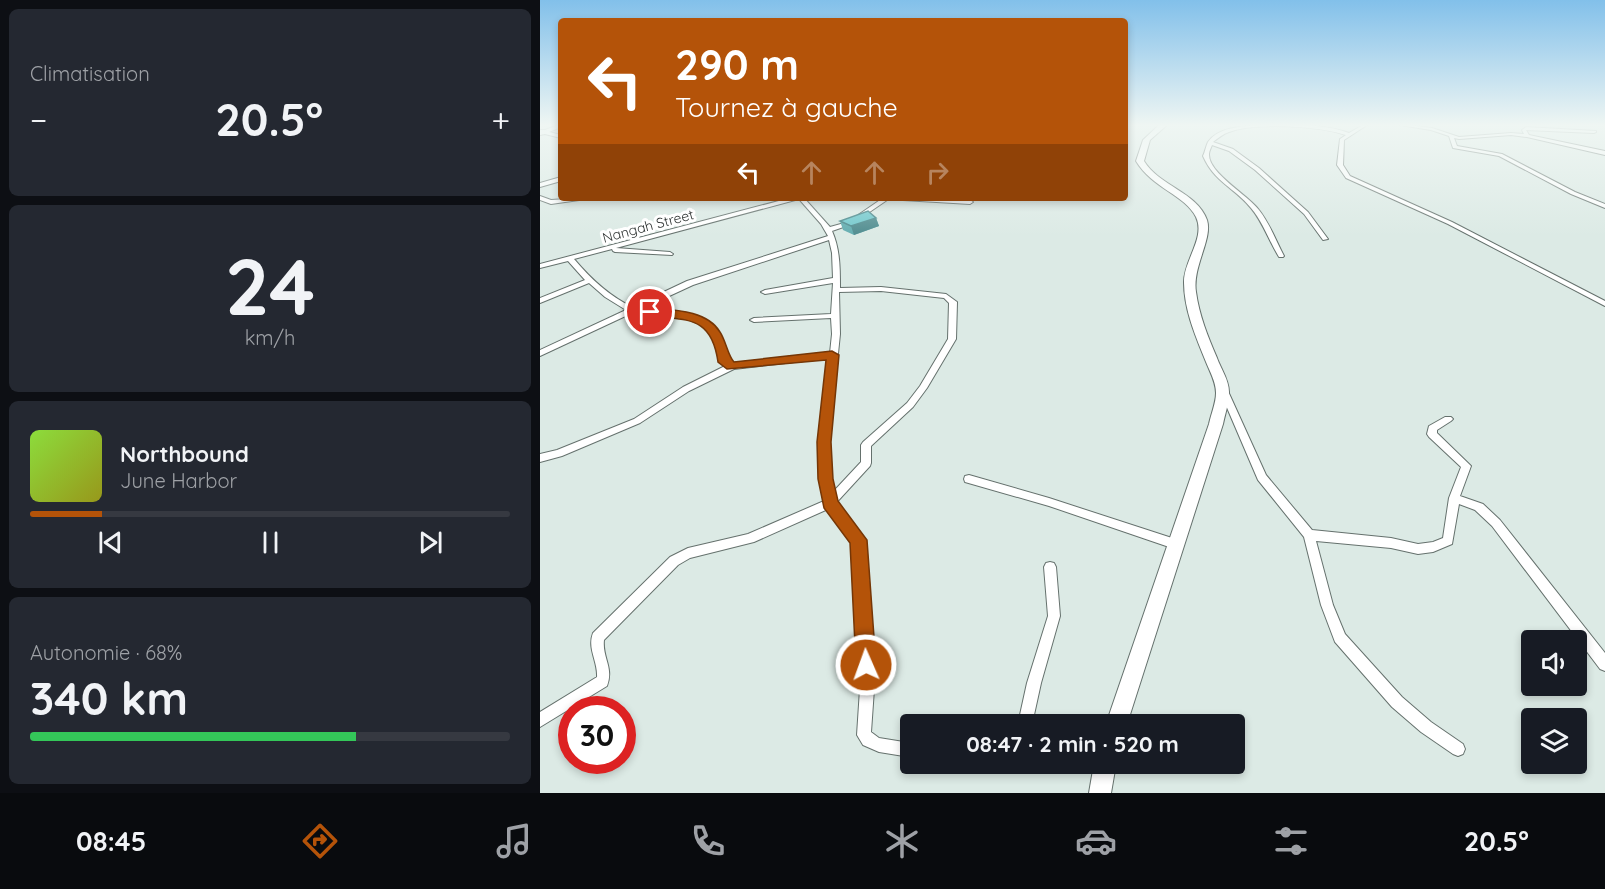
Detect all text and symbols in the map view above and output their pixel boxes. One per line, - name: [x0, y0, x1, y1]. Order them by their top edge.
- text: 290 m: [675, 38, 799, 91]
- icon: left: [576, 42, 654, 120]
- text: Climatisation: [30, 61, 150, 86]
- text: Tournez à gauche: [675, 90, 898, 124]
- text: 20.5°: [215, 91, 323, 147]
- text: −: [30, 99, 47, 140]
- text: +: [491, 99, 510, 140]
- icon: left: [732, 156, 765, 189]
- icon: ahead: [795, 156, 828, 189]
- icon: ahead: [858, 156, 891, 189]
- icon: right: [921, 156, 954, 189]
- street label: Nangah Street: [600, 205, 696, 247]
- text: 24: [225, 237, 315, 335]
- pin: [624, 286, 675, 337]
- icon: arrive: [633, 295, 666, 328]
- text: km/h: [245, 325, 295, 350]
- text: Northbound: [120, 440, 249, 468]
- text: June Harbor: [120, 468, 237, 493]
- icon: previous: [94, 526, 127, 559]
- icon: pause: [254, 526, 287, 559]
- icon: next: [414, 526, 447, 559]
- map controls: [1521, 630, 1587, 774]
- button: sound: [1521, 630, 1587, 696]
- position arrow: [834, 633, 898, 697]
- text: Autonomie · 68%: [30, 640, 182, 665]
- text: 340 km: [30, 670, 188, 726]
- speed limit sign: 30: [558, 696, 636, 774]
- button: layers: [1521, 708, 1587, 774]
- text: 08:47 · 2 min · 520 m: [966, 730, 1179, 758]
- icon: directions: [299, 820, 341, 862]
- icon: music: [493, 820, 535, 862]
- icon: phone: [687, 820, 729, 862]
- icon: climate: [881, 820, 923, 862]
- icon: car: [1075, 820, 1117, 862]
- icon: filters: [1270, 820, 1312, 862]
- text: 08:45: [76, 824, 146, 858]
- text: 20.5°: [1464, 824, 1529, 858]

